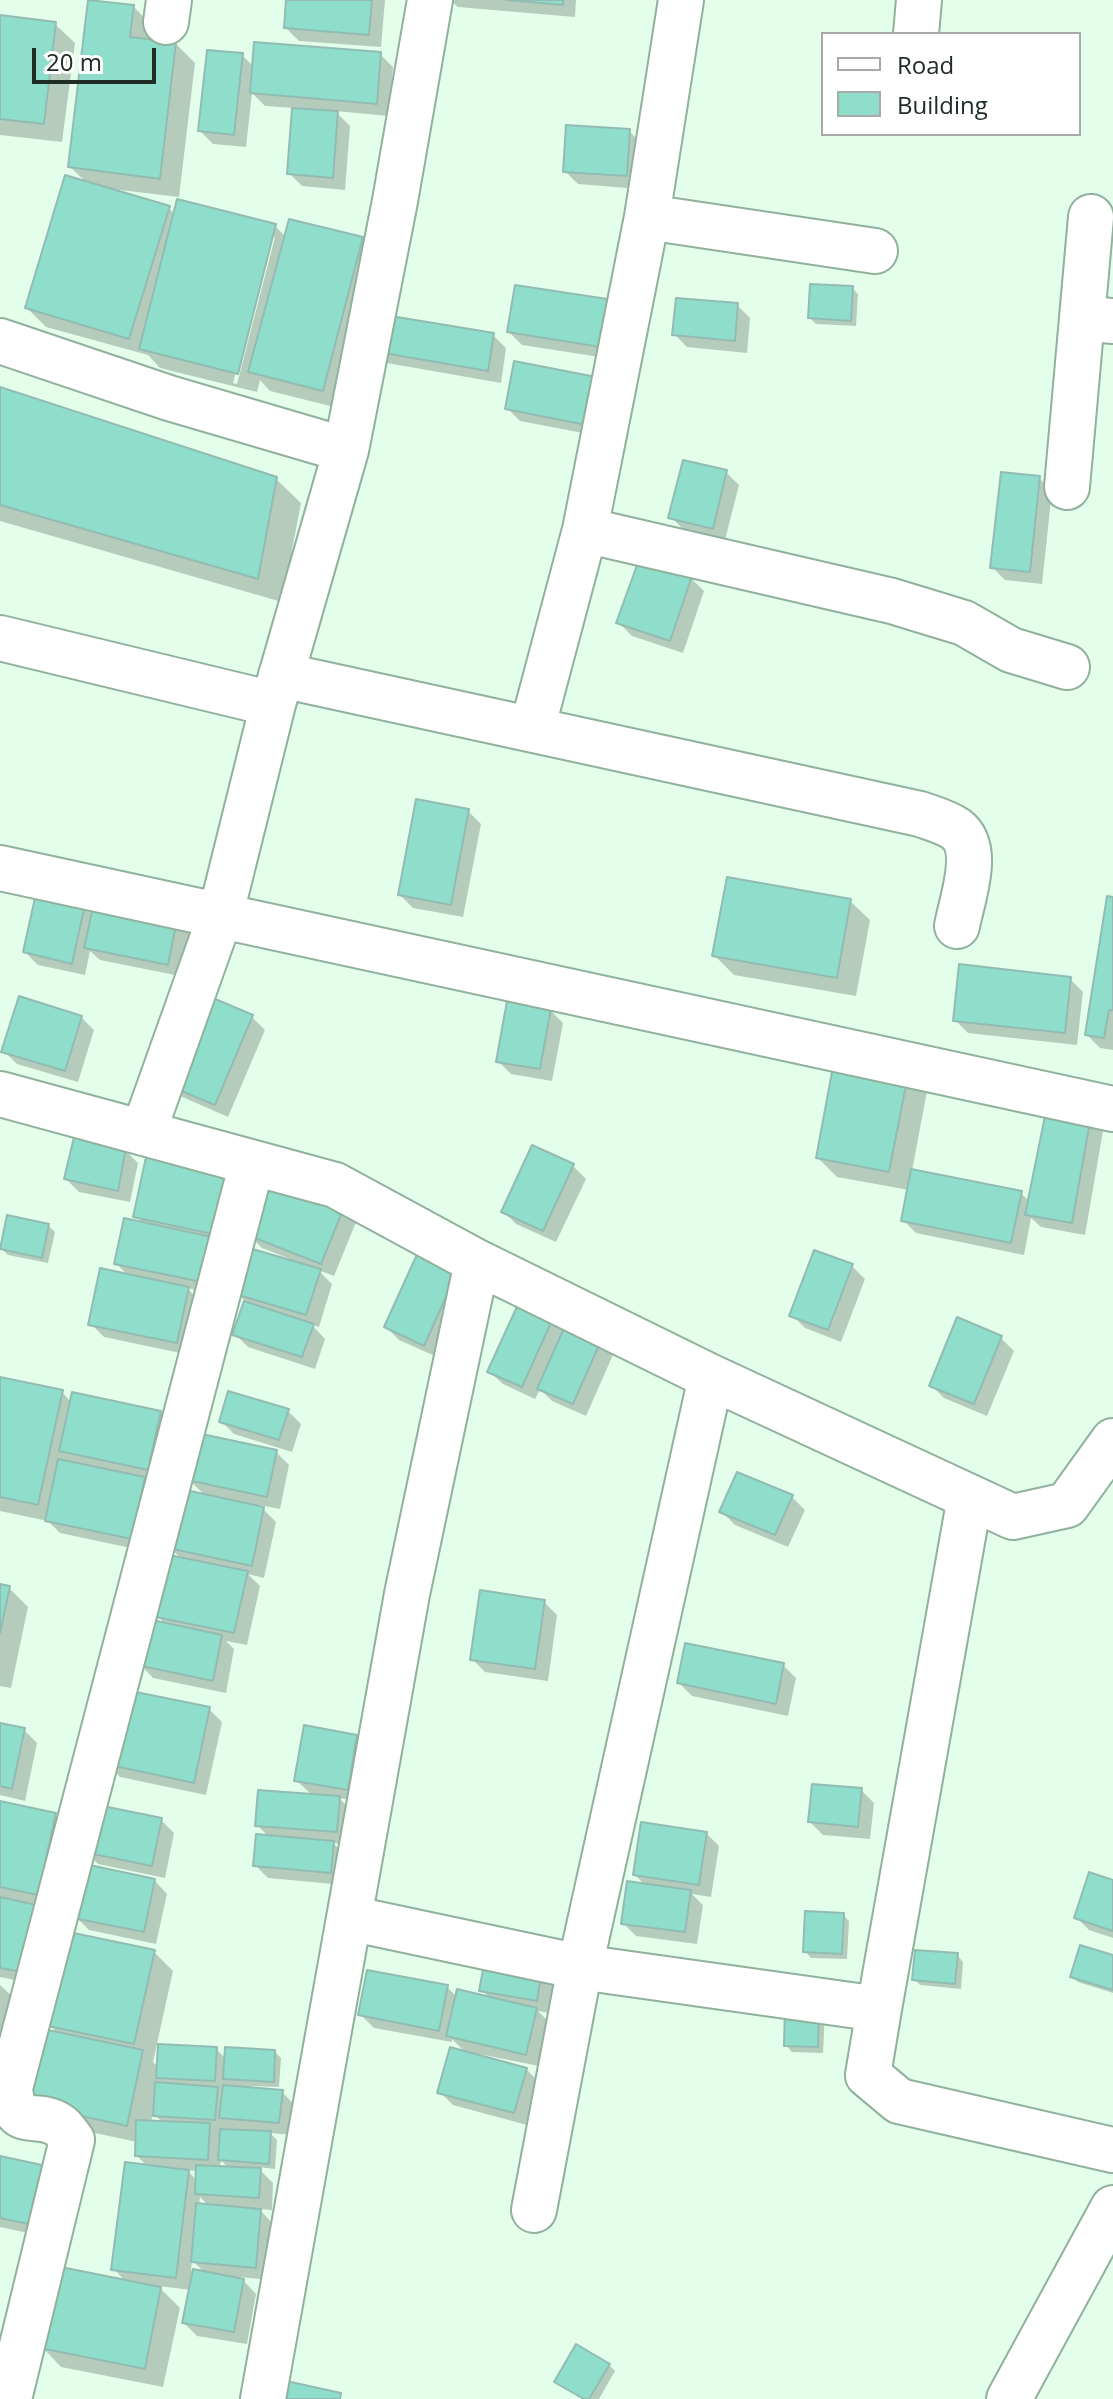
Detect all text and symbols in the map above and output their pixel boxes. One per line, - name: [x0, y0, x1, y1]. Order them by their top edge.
- scale bar: [36, 32, 160, 82]
- legend: [821, 32, 1081, 136]
- text: 20 m: [46, 45, 102, 78]
- text: Road: [897, 48, 954, 81]
- text: Building: [897, 88, 988, 121]

